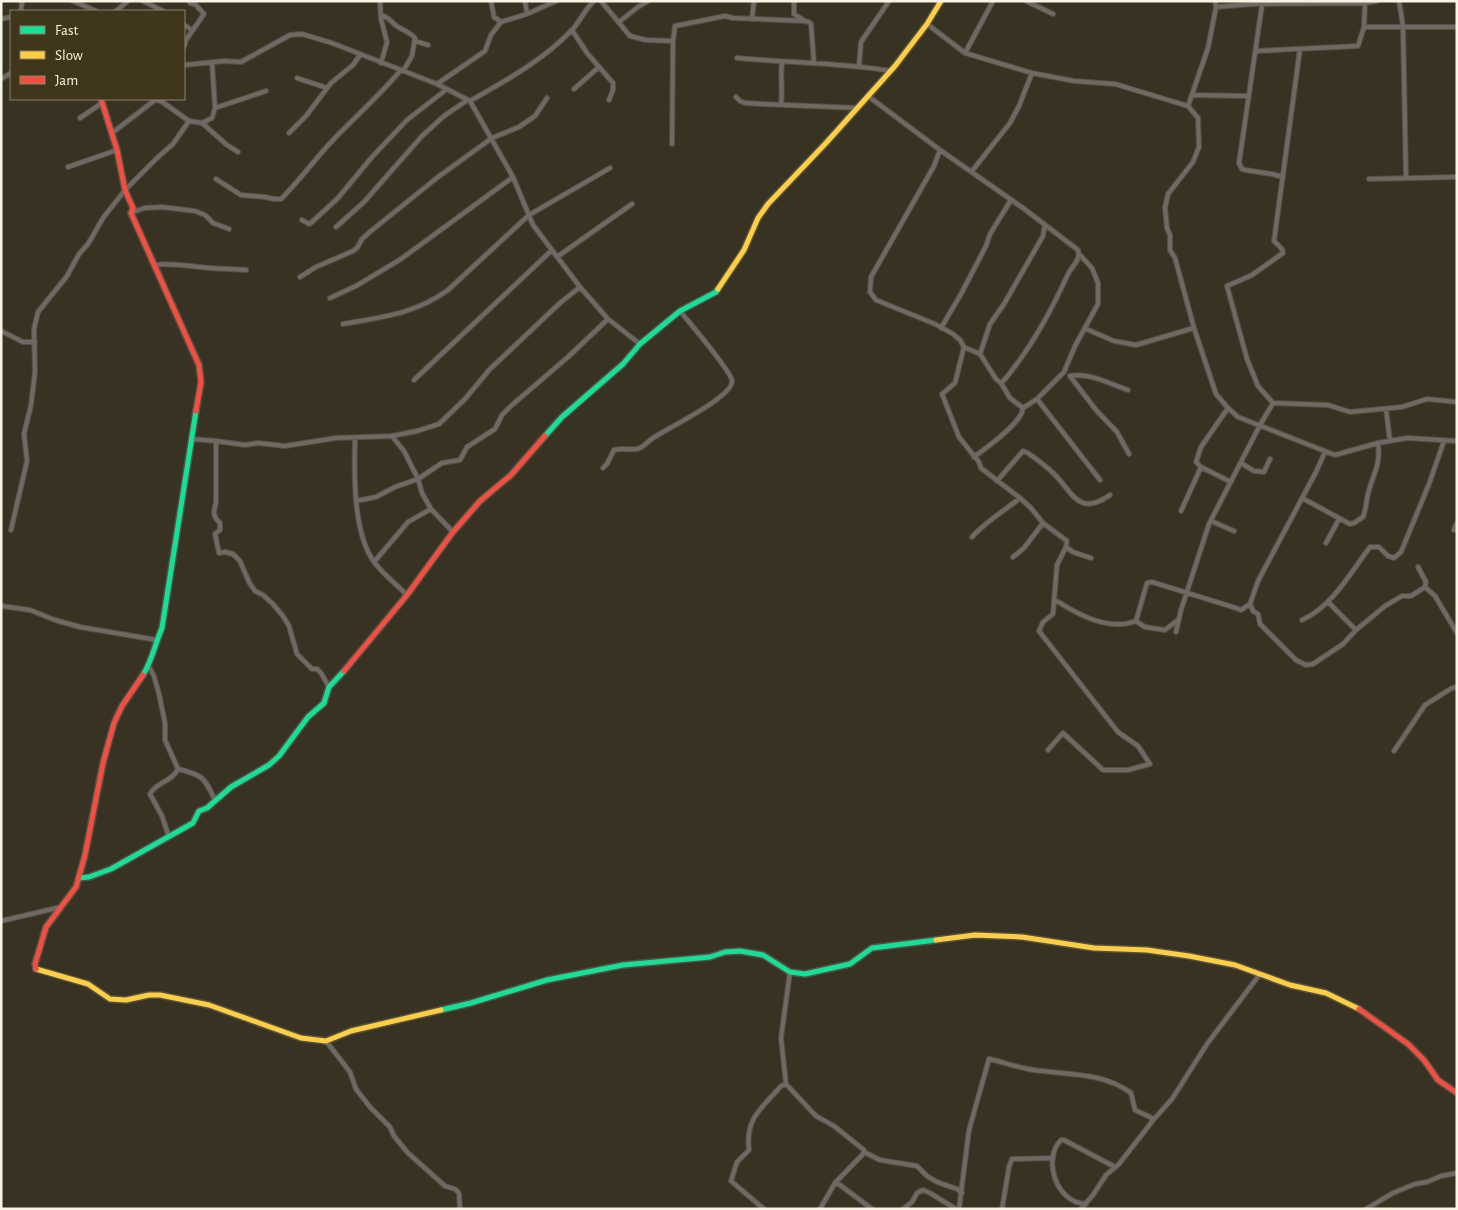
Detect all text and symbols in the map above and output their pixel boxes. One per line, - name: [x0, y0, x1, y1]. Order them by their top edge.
- legend: [10, 10, 185, 100]
- text: Fast: [55, 23, 79, 38]
- text: Slow: [55, 48, 83, 63]
- text: Jam: [55, 73, 78, 88]

